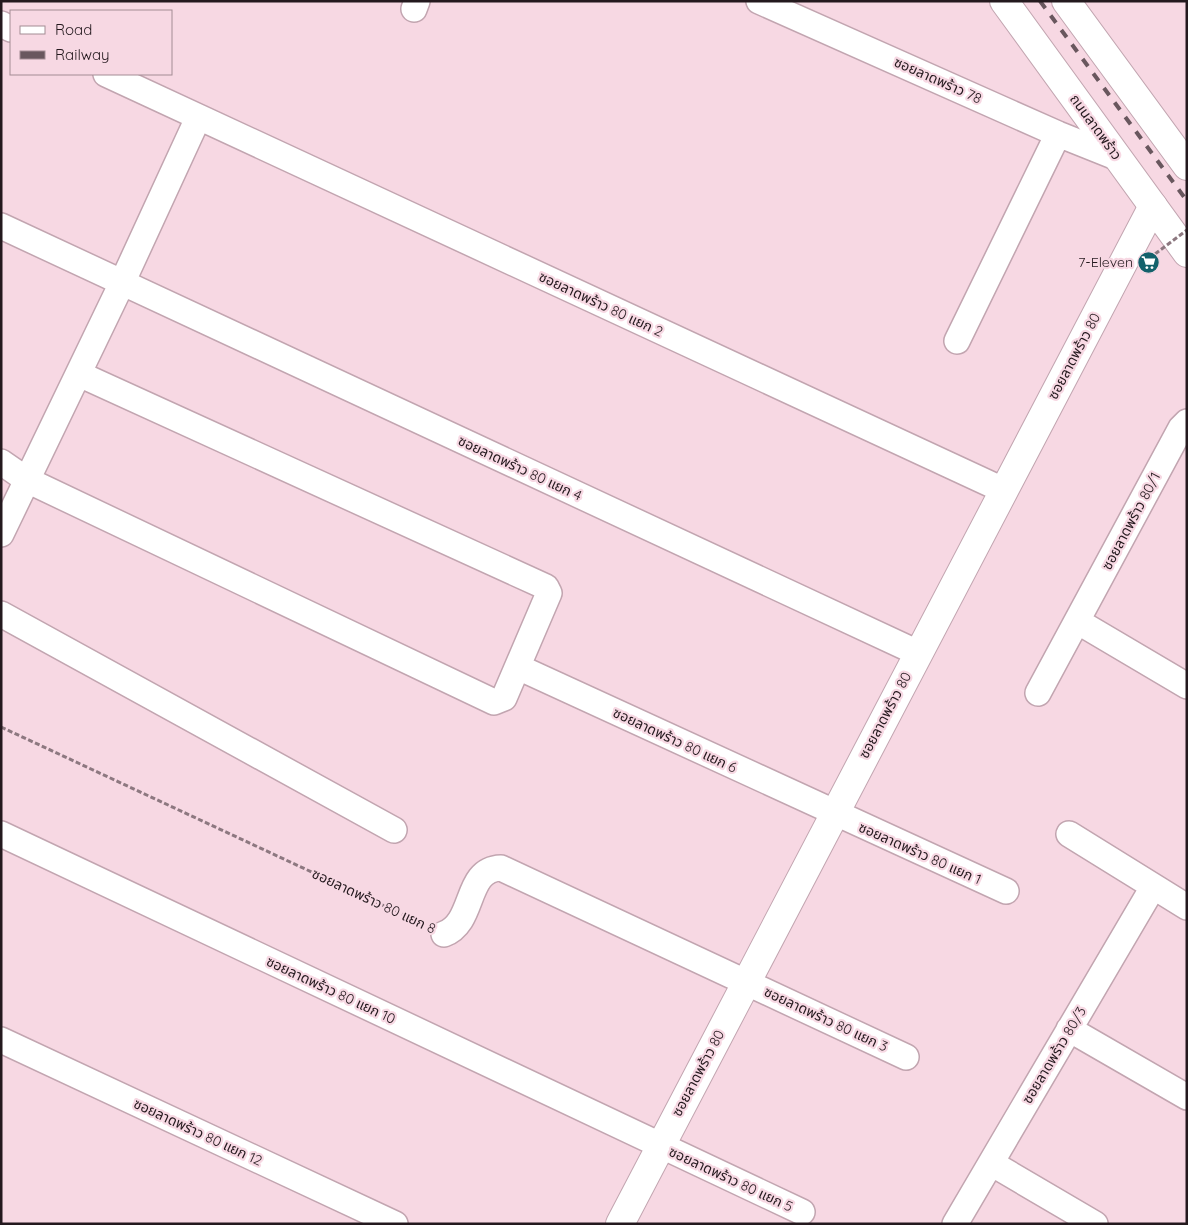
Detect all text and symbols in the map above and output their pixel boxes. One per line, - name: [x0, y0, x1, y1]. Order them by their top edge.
- legend: [10, 10, 172, 75]
- text: Road: [55, 20, 92, 39]
- text: Railway: [55, 45, 110, 64]
- street label: ซอยลาดพร้าว 78: [891, 53, 985, 107]
- street label: ถนนลาดพร้าว: [1066, 91, 1126, 163]
- supermarket icon: 7-Eleven: [1137, 250, 1161, 274]
- place label: 7-Eleven: [1078, 253, 1133, 271]
- street label: ซอยลาดพร้าว 80 แยก 2: [536, 267, 666, 341]
- street label: ซอยลาดพร้าว 80: [1044, 310, 1104, 402]
- street label: ซอยลาดพร้าว 80 แยก 4: [455, 431, 585, 505]
- street label: ซอยลาดพร้าว 80/1: [1098, 469, 1164, 573]
- street label: ซอยลาดพร้าว 80: [855, 669, 915, 761]
- street label: ซอยลาดพร้าว 80 แยก 6: [610, 703, 740, 777]
- street label: ซอยลาดพร้าว 80 แยก 1: [856, 818, 984, 888]
- street label: ซอยลาดพร้าว 80 แยก 8: [309, 864, 439, 938]
- street label: ซอยลาดพร้าว 80 แยก 10: [263, 952, 399, 1028]
- street label: ซอยลาดพร้าว 80 แยก 3: [761, 982, 891, 1056]
- street label: ซอยลาดพร้าว 80/3: [1018, 1003, 1090, 1107]
- street label: ซอยลาดพร้าว 80: [668, 1027, 728, 1119]
- street label: ซอยลาดพร้าว 80 แยก 12: [131, 1094, 266, 1170]
- street label: ซอยลาดพร้าว 80 แยก 5: [666, 1142, 796, 1216]

